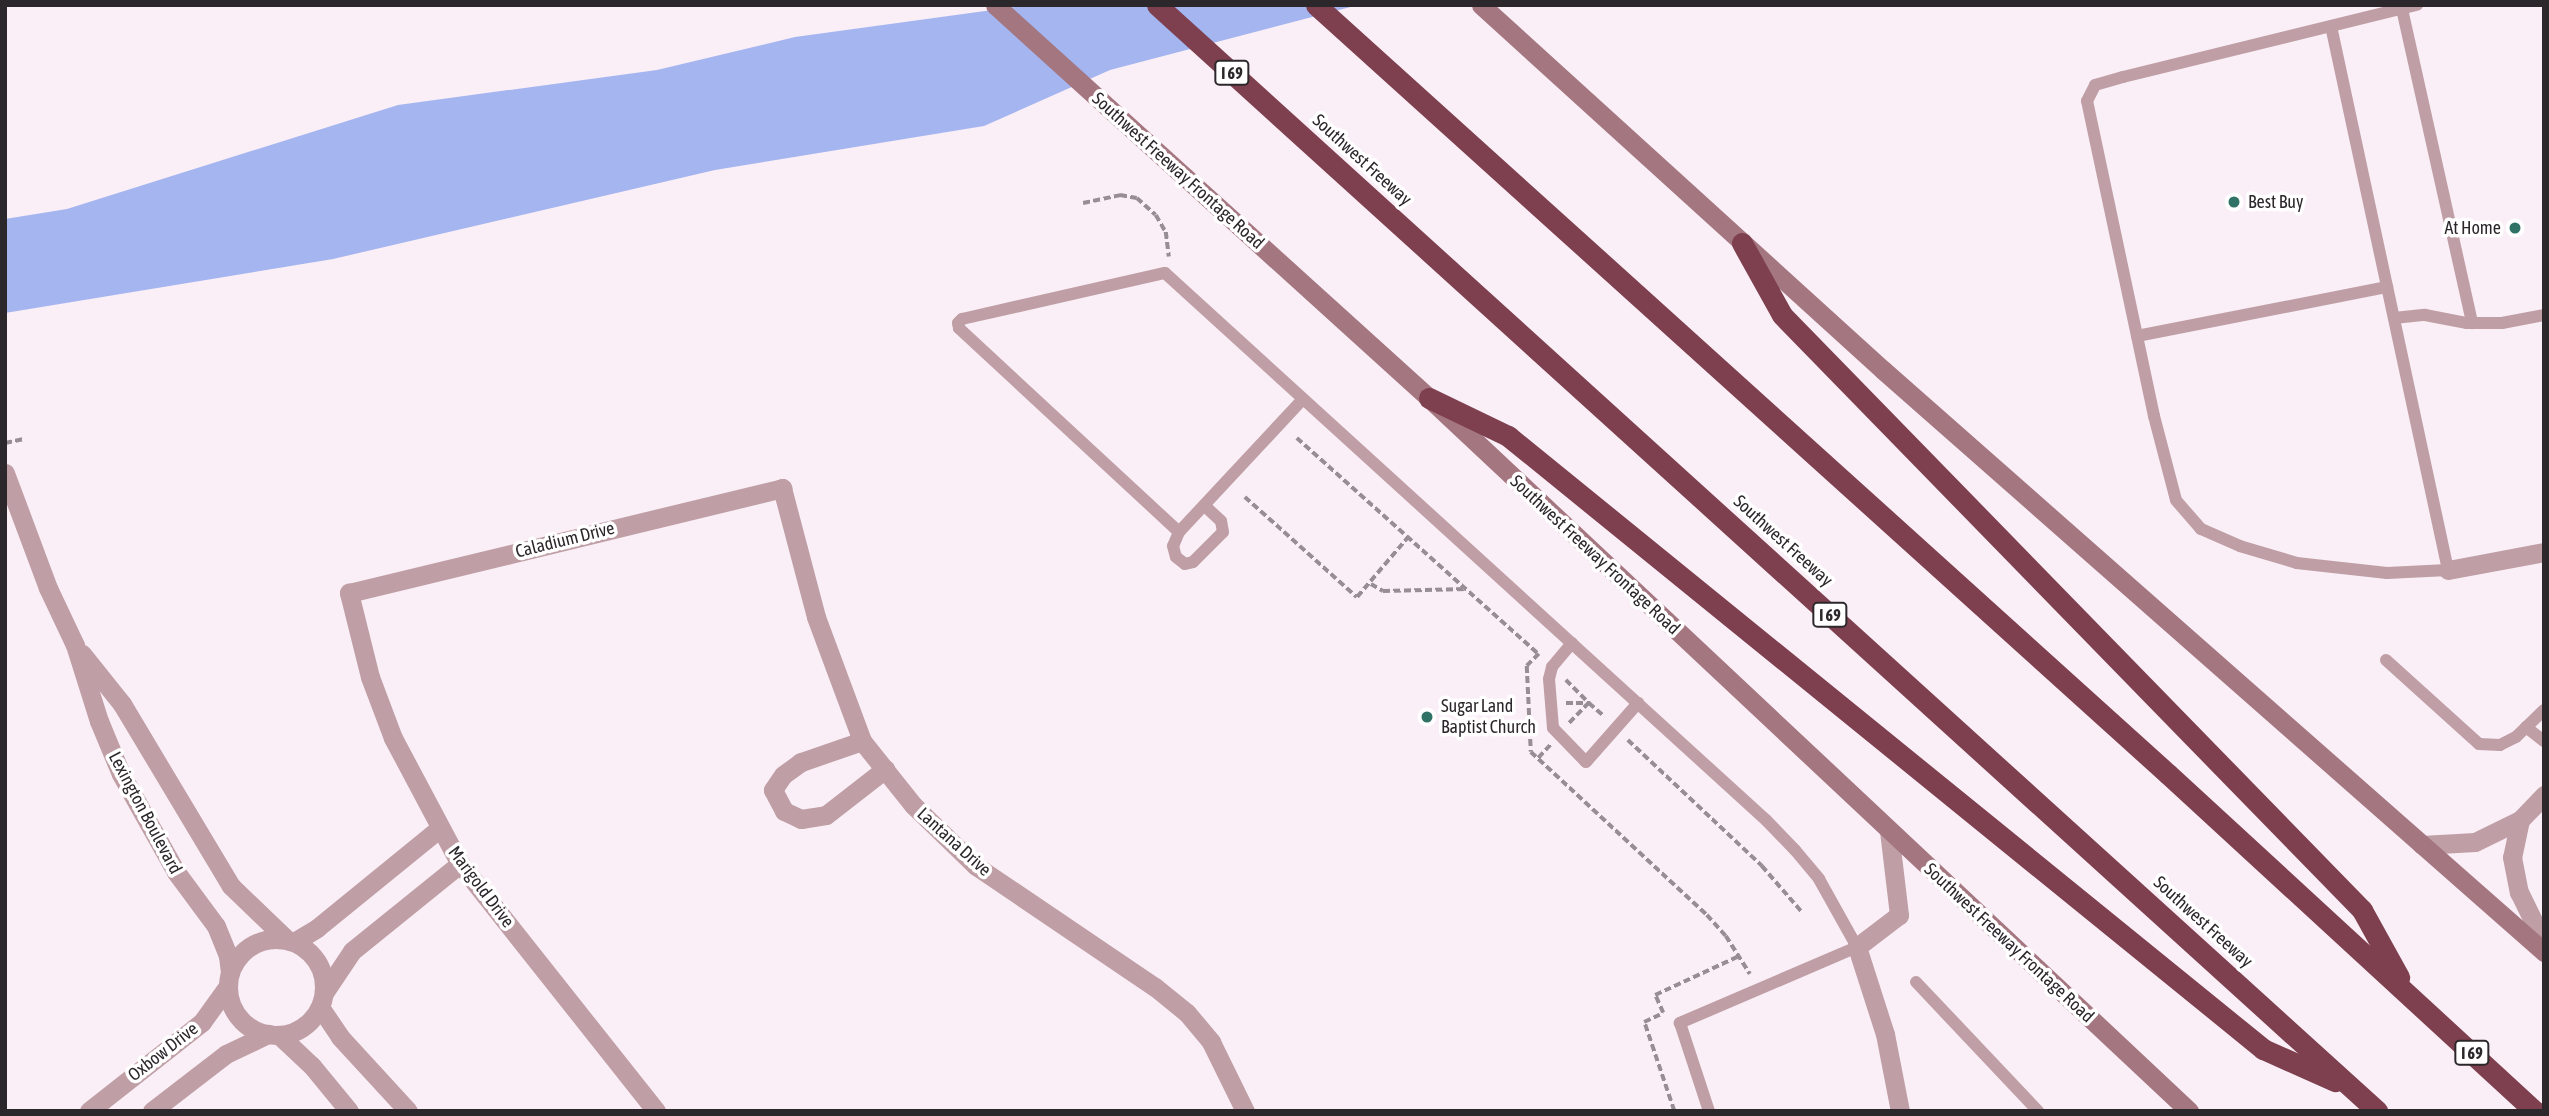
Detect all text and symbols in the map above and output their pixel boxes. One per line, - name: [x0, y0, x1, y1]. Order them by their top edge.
- road number: I 69: [1213, 60, 1251, 86]
- street label: Southwest Freeway Frontage Road: [1088, 88, 1268, 254]
- street label: Southwest Freeway: [1308, 110, 1416, 210]
- place label: Best Buy: [2248, 191, 2303, 213]
- marker: Best Buy: [2226, 194, 2242, 210]
- place label: At Home: [2444, 217, 2501, 239]
- marker: At Home: [2507, 220, 2523, 236]
- street label: Southwest Freeway Frontage Road: [1506, 471, 1684, 639]
- street label: Southwest Freeway: [1729, 491, 1837, 591]
- street label: Caladium Drive: [513, 517, 617, 563]
- road number: I 69: [1811, 602, 1849, 628]
- place label: Sugar Land Baptist Church: [1441, 696, 1536, 738]
- marker: Sugar Land Baptist Church: [1419, 709, 1435, 725]
- street label: Lexington Boulevard: [104, 748, 186, 878]
- street label: Lantana Drive: [913, 803, 995, 881]
- street label: Marigold Drive: [443, 842, 519, 932]
- street label: Southwest Freeway Frontage Road: [1920, 859, 2098, 1027]
- street label: Southwest Freeway: [2149, 872, 2257, 972]
- street label: Oxbow Drive: [124, 1018, 202, 1086]
- road number: I 69: [2453, 1040, 2491, 1065]

